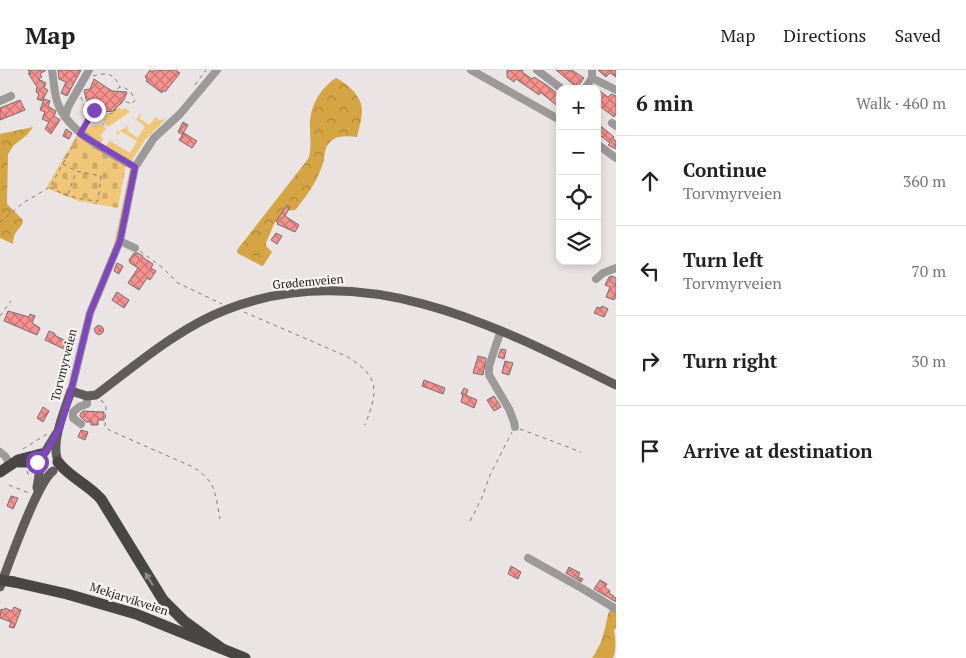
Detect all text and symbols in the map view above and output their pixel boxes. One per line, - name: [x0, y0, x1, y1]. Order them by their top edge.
- text: Map: [25, 19, 75, 51]
- text: Map: [720, 23, 755, 47]
- text: Directions: [783, 23, 866, 47]
- text: Saved: [894, 23, 941, 47]
- map controls: [556, 85, 601, 265]
- button: +: [556, 85, 601, 130]
- text: 6 min: [636, 89, 693, 117]
- text: Walk · 460 m: [856, 92, 946, 114]
- route end: [83, 99, 106, 122]
- button: −: [556, 130, 601, 175]
- text: Continue: [683, 157, 767, 182]
- icon: ahead: [636, 167, 664, 195]
- text: 360 m: [903, 170, 946, 192]
- button: locate: [556, 175, 601, 220]
- text: Torvmyrveien: [683, 182, 782, 204]
- button: layers: [556, 220, 601, 265]
- text: Turn left: [683, 247, 764, 272]
- icon: left: [636, 257, 664, 285]
- text: 70 m: [911, 260, 946, 282]
- street label: Grødemveien: [272, 271, 344, 292]
- text: Torvmyrveien: [683, 272, 782, 294]
- street label: Torvmyrveien: [47, 327, 80, 403]
- icon: right: [636, 347, 664, 375]
- text: Turn right: [683, 348, 777, 373]
- text: 30 m: [911, 350, 946, 372]
- icon: arrive: [636, 437, 664, 465]
- text: Arrive at destination: [683, 438, 872, 463]
- route start: [26, 451, 49, 474]
- one-way arrow: [145, 572, 154, 585]
- street label: Mekjarvikveien: [88, 579, 170, 618]

